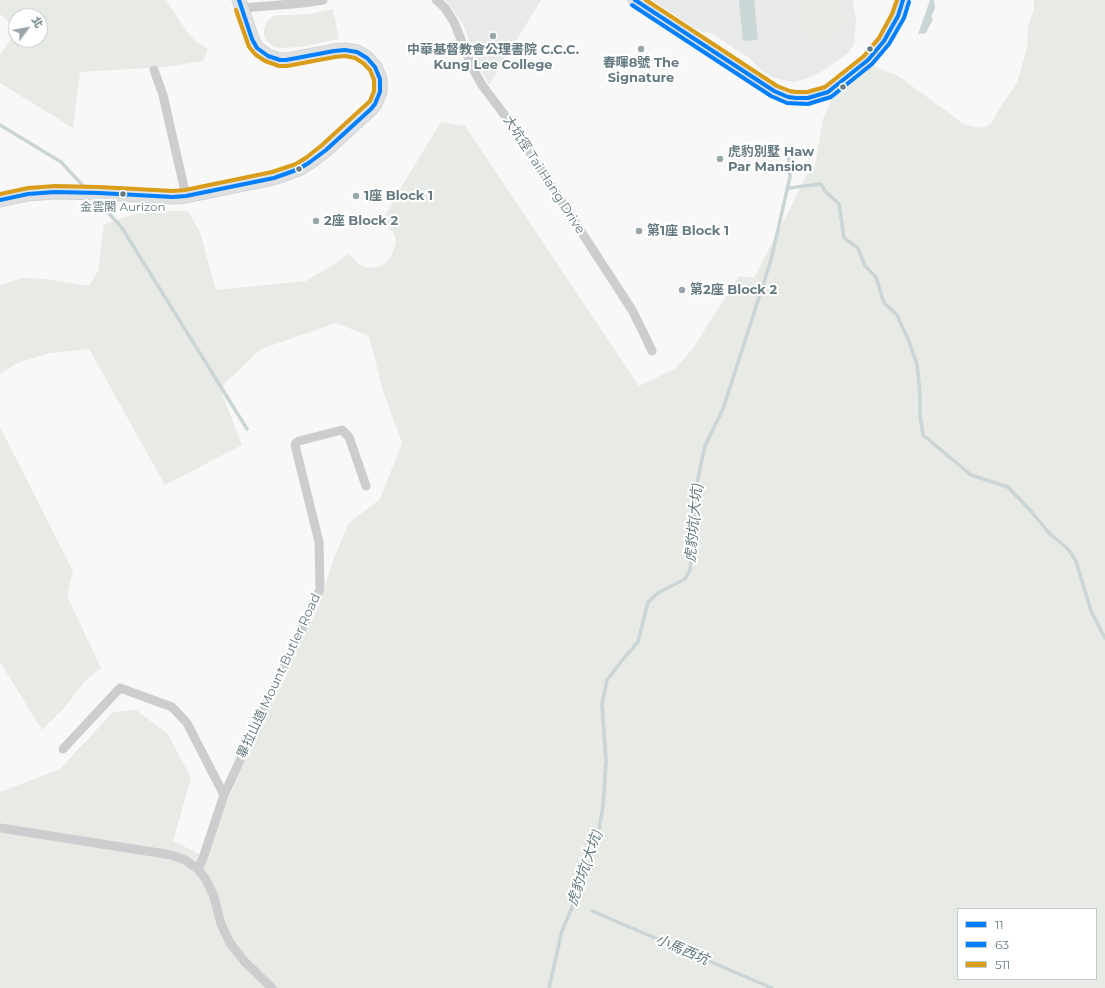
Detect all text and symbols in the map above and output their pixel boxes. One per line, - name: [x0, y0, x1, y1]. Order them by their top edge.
- north arrow: [8, 8, 48, 48]
- text: 北: [28, 14, 46, 31]
- marker: 中華基督教會公理書院 C.C.C. Kung Lee College: [488, 31, 498, 41]
- place label: 中華基督教會公理書院 C.C.C. Kung Lee College: [407, 42, 579, 73]
- marker: 春暉8號 The Signature: [636, 44, 646, 54]
- unlabelled marker: [865, 44, 875, 54]
- place label: 春暉8號 The Signature: [603, 55, 679, 86]
- unlabelled marker: [838, 82, 848, 92]
- street label: 大坑徑 Tai Hang Drive: [500, 113, 588, 237]
- place label: 虎豹別墅 Haw Par Mansion: [728, 144, 814, 175]
- marker: 虎豹別墅 Haw Par Mansion: [715, 154, 725, 164]
- unlabelled marker: [294, 164, 304, 174]
- place label: 1座 Block 1: [364, 188, 433, 204]
- marker: 金雲閣 Aurizon: [118, 189, 128, 199]
- marker: 1座 Block 1: [351, 191, 361, 201]
- place label: 金雲閣 Aurizon: [80, 200, 166, 214]
- place label: 2座 Block 2: [324, 213, 398, 229]
- marker: 2座 Block 2: [311, 216, 321, 226]
- place label: 第1座 Block 1: [647, 223, 729, 239]
- marker: 第1座 Block 1: [634, 226, 644, 236]
- place label: 第2座 Block 2: [690, 282, 777, 298]
- marker: 第2座 Block 2: [677, 285, 687, 295]
- water label: 虎豹坑(大坑): [682, 483, 706, 563]
- street label: 畢拉山道 Mount Butler Road: [234, 591, 324, 761]
- water label: 虎豹坑(大坑): [564, 828, 606, 908]
- legend: [957, 908, 1097, 980]
- text: 11: [995, 917, 1004, 932]
- water label: 小馬西坑: [653, 931, 711, 969]
- text: 63: [995, 937, 1009, 952]
- text: 511: [995, 957, 1010, 972]

